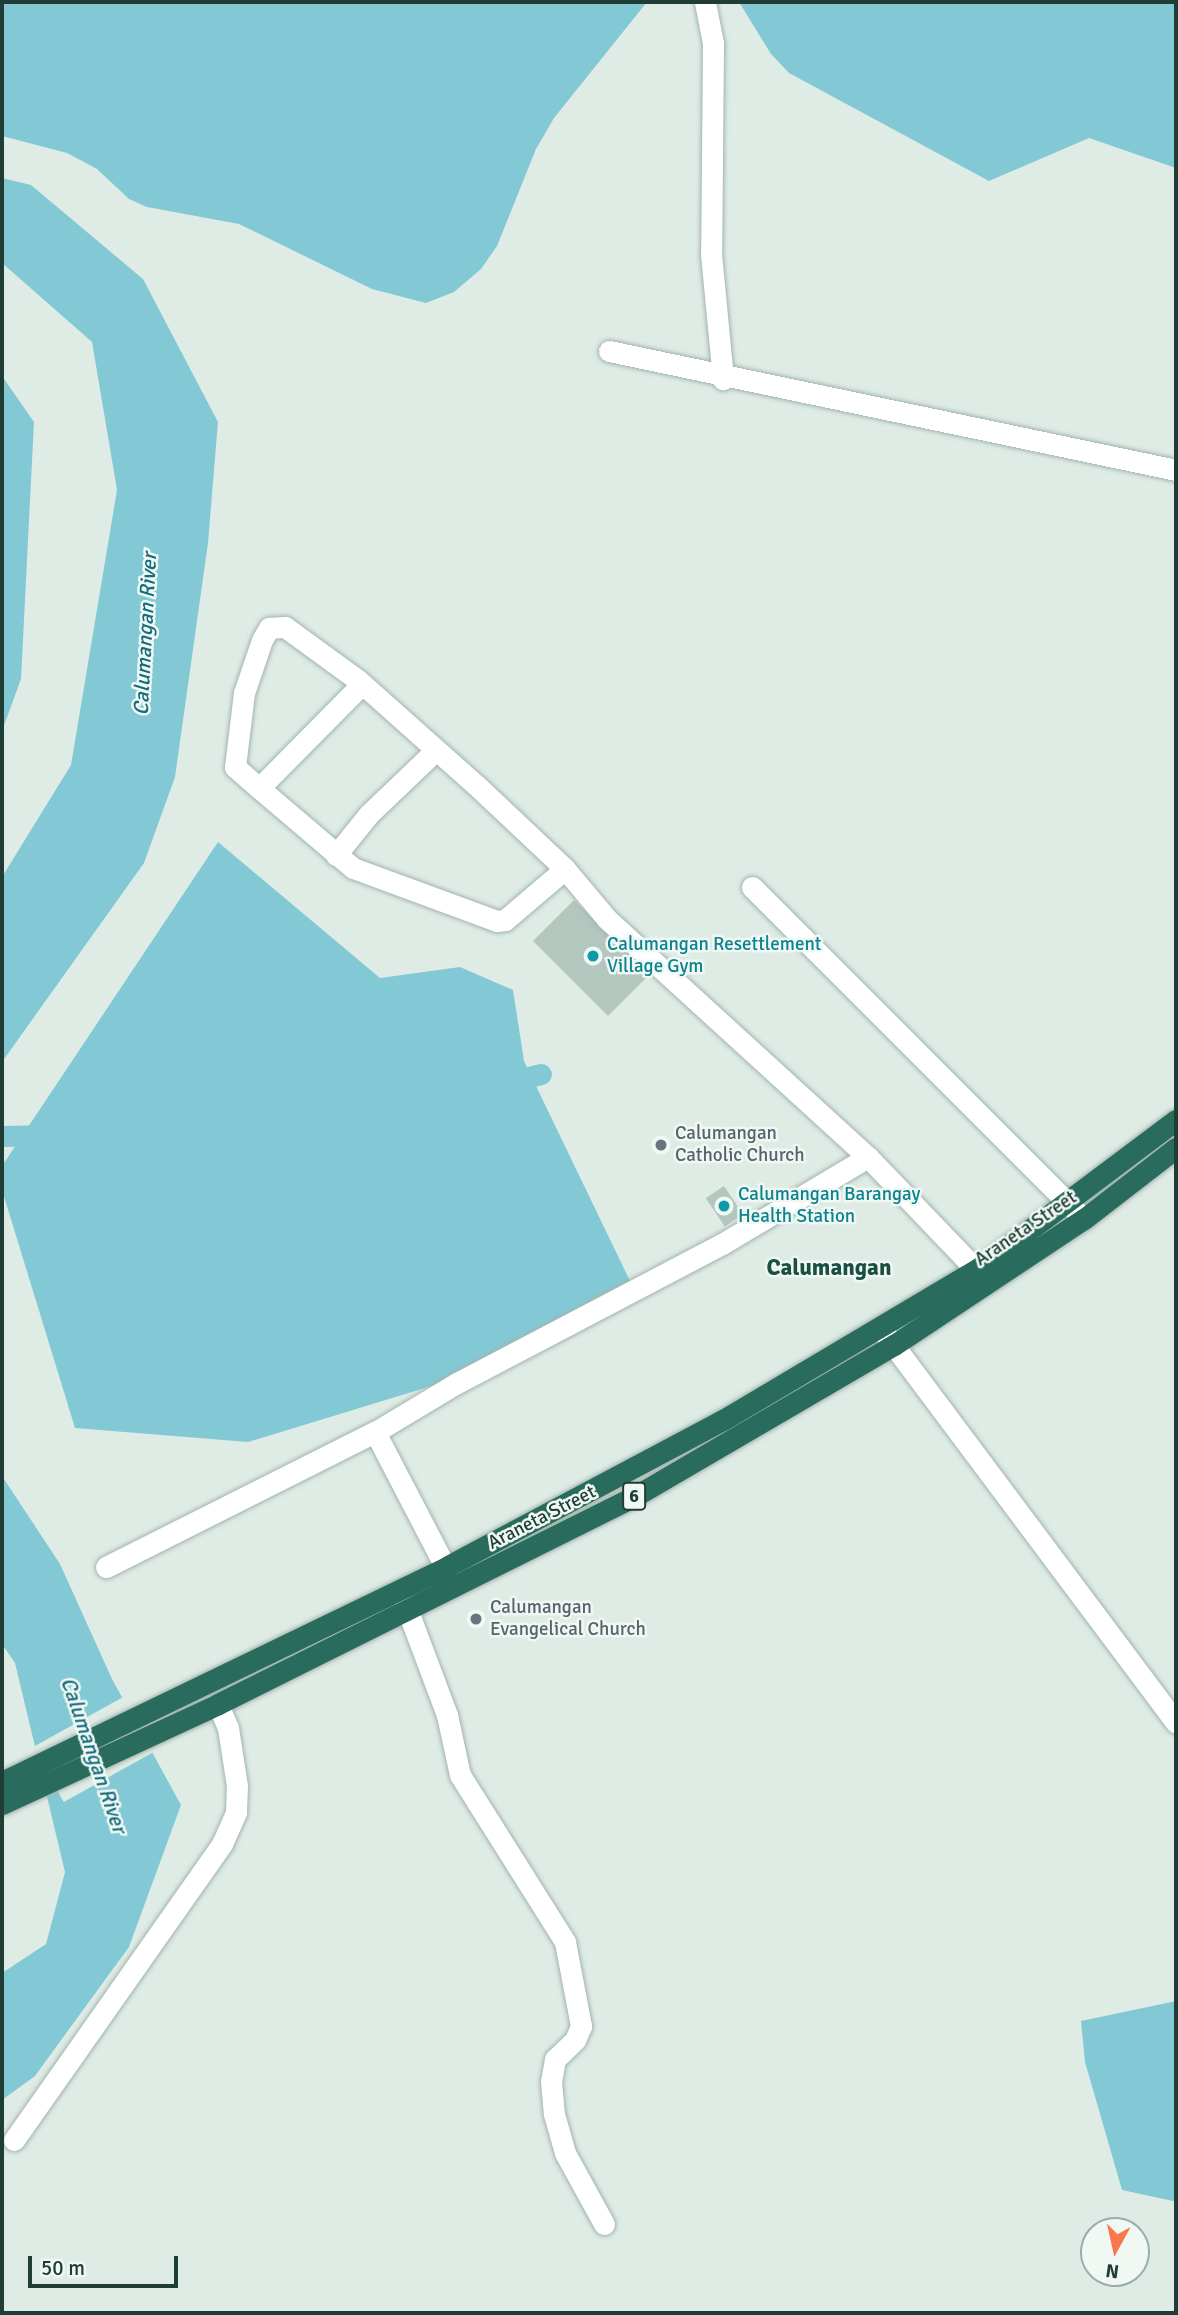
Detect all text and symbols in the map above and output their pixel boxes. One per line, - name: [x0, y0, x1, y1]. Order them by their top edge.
- water label: Calumangan River: [128, 552, 162, 716]
- place label: Calumangan Resettlement Village Gym: [607, 934, 821, 978]
- marker: Calumangan Resettlement Village Gym: [585, 948, 601, 964]
- place label: Calumangan Catholic Church: [675, 1123, 805, 1167]
- marker: Calumangan Catholic Church: [653, 1137, 669, 1153]
- place label: Calumangan Barangay Health Station: [738, 1184, 920, 1228]
- street label: Araneta Street: [971, 1187, 1081, 1271]
- marker: Calumangan Barangay Health Station: [716, 1198, 732, 1214]
- district label: Calumangan: [767, 1254, 891, 1282]
- street label: Araneta Street: [484, 1481, 600, 1555]
- road number: 6: [622, 1482, 646, 1511]
- place label: Calumangan Evangelical Church: [490, 1597, 646, 1641]
- marker: Calumangan Evangelical Church: [468, 1611, 484, 1627]
- water label: Calumangan River: [56, 1674, 132, 1836]
- north arrow: [1080, 2217, 1150, 2287]
- scale bar: [32, 2242, 182, 2286]
- text: 50 m: [41, 2255, 85, 2281]
- text: N: [1104, 2258, 1121, 2284]

